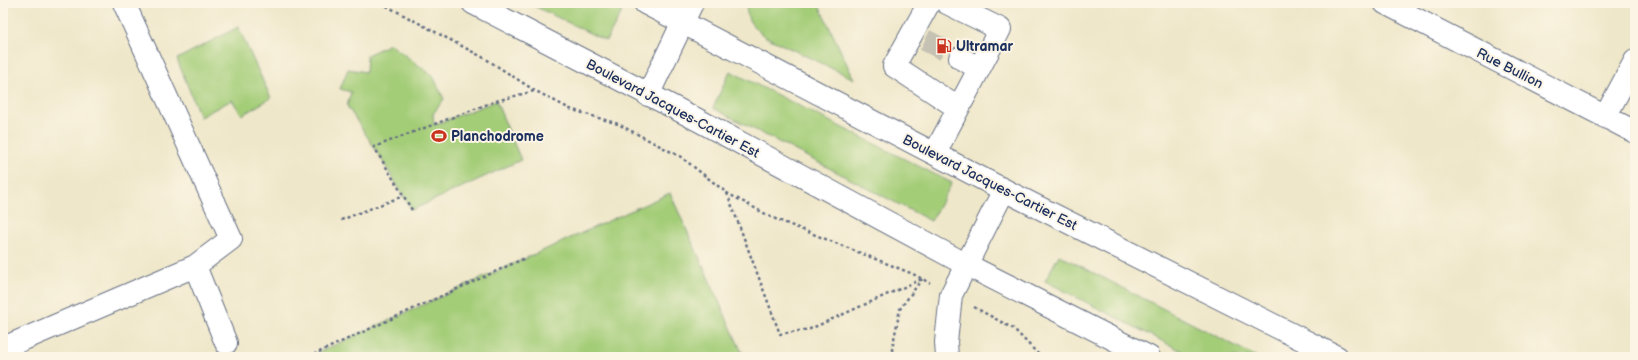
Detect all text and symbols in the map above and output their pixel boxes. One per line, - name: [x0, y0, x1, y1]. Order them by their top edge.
- fuel station icon: Ultramar: [935, 37, 953, 55]
- place label: Ultramar: [956, 38, 1013, 55]
- street label: Rue Bullion: [1474, 44, 1546, 93]
- street label: Boulevard Jacques-Cartier Est: [583, 55, 763, 162]
- sports icon: Planchodrome: [430, 127, 448, 145]
- place label: Planchodrome: [451, 128, 544, 145]
- street label: Boulevard Jacques-Cartier Est: [900, 131, 1081, 234]

